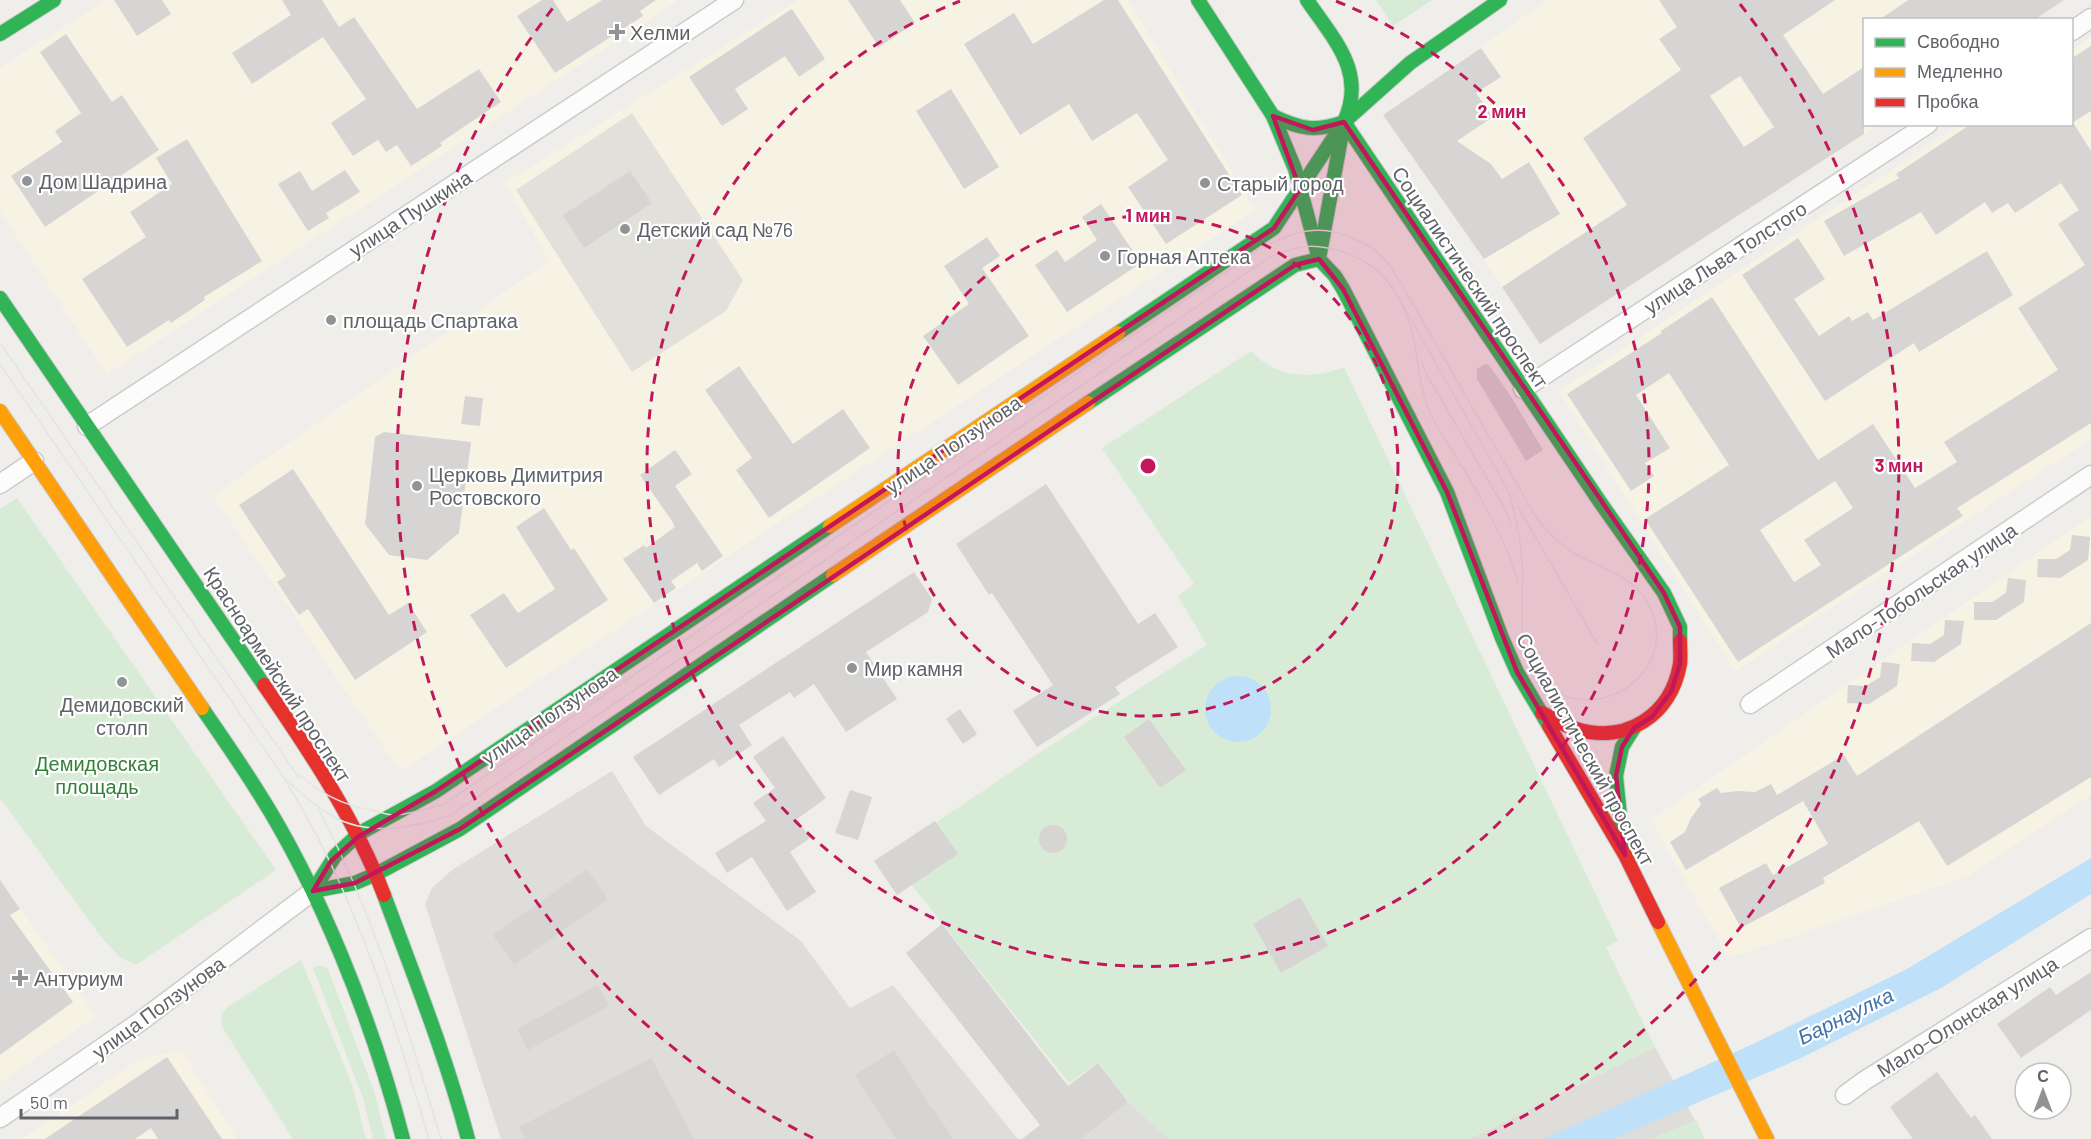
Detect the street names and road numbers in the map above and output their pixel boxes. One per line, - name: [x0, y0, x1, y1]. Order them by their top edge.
- street label: Социалистический проспект: [1388, 162, 1554, 392]
- street label: улица Пушкина: [344, 164, 477, 262]
- street label: улица Льва Толстого: [1639, 195, 1811, 319]
- street label: улица Ползунова: [881, 389, 1026, 498]
- street label: Мало-Тобольская улица: [1821, 517, 2022, 663]
- street label: Красноармейский проспект: [199, 562, 357, 786]
- street label: Социалистический проспект: [1512, 628, 1660, 870]
- street label: улица Ползунова: [477, 660, 622, 769]
- street label: улица Ползунова: [87, 950, 230, 1063]
- street label: Мало-Олонская улица: [1872, 950, 2062, 1081]

